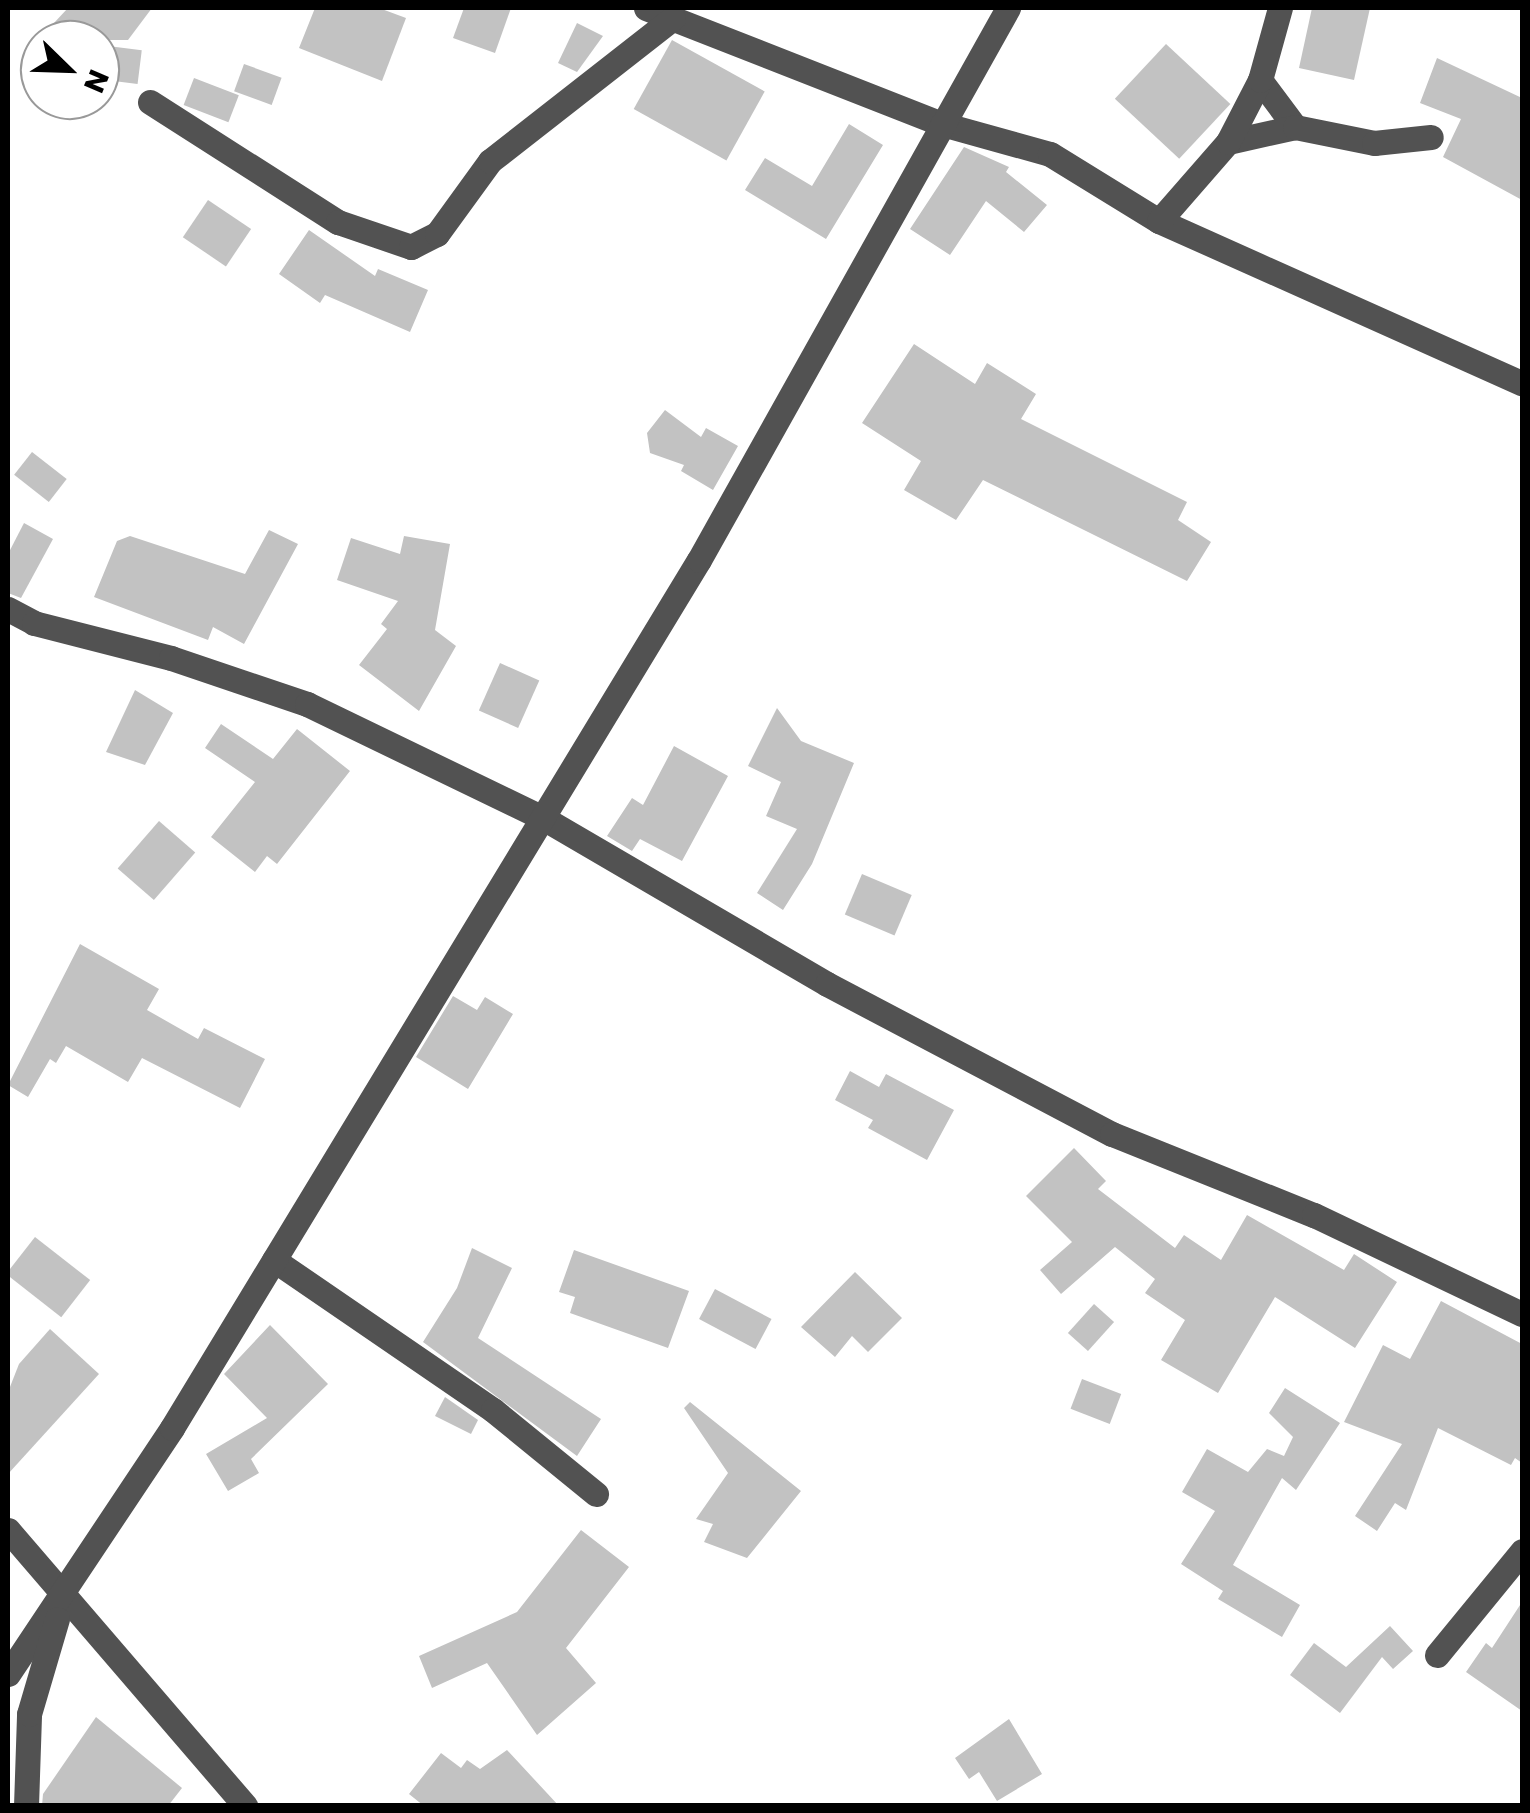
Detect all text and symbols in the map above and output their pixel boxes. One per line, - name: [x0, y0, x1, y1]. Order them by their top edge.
- north arrow: [20, 20, 120, 120]
- text: N: [74, 64, 118, 98]

